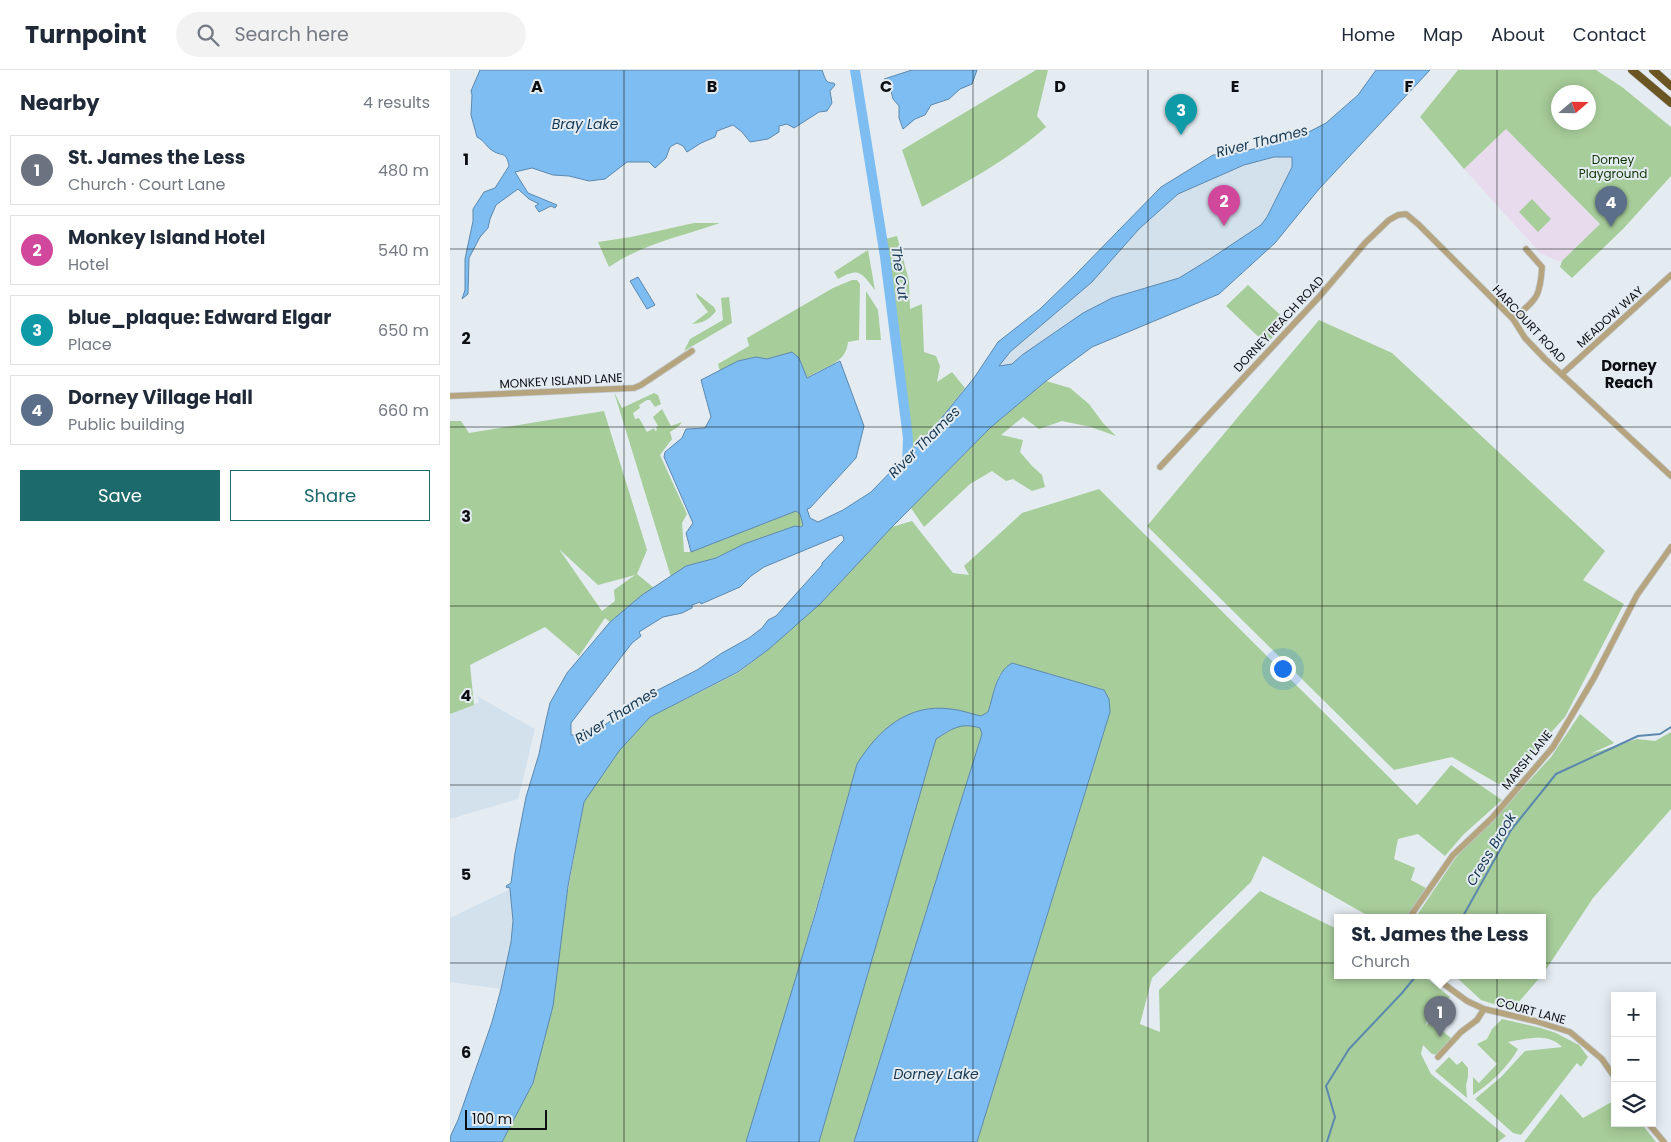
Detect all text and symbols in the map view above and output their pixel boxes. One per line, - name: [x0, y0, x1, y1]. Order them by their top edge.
- search box: [176, 12, 526, 57]
- text: Turnpoint: [25, 18, 146, 51]
- icon: search: [194, 21, 222, 49]
- text: Search here: [234, 21, 349, 48]
- text: Home: [1341, 22, 1395, 47]
- text: Map: [1423, 22, 1463, 47]
- text: About: [1491, 22, 1545, 47]
- text: Contact: [1573, 22, 1646, 47]
- text: A: [531, 75, 543, 98]
- text: B: [707, 75, 717, 98]
- text: C: [880, 75, 892, 98]
- text: D: [1054, 75, 1066, 98]
- text: E: [1231, 75, 1239, 98]
- text: F: [1405, 75, 1414, 98]
- north arrow: [1551, 85, 1596, 130]
- text: Nearby: [20, 88, 100, 117]
- text: 4 results: [363, 91, 430, 114]
- pin: 3: [1165, 94, 1197, 135]
- water label: Bray Lake: [552, 114, 619, 134]
- water label: River Thames: [1214, 120, 1310, 162]
- text: St. James the Less: [68, 144, 245, 171]
- text: 1: [463, 148, 469, 171]
- park label: Dorney Playground: [1579, 151, 1647, 182]
- text: 1: [34, 159, 40, 182]
- text: 480 m: [378, 159, 429, 182]
- text: Church · Court Lane: [68, 173, 225, 196]
- pin: 2: [1208, 185, 1240, 226]
- pin: 4: [1595, 186, 1627, 227]
- text: Monkey Island Hotel: [68, 224, 265, 251]
- text: 2: [32, 239, 42, 262]
- text: 540 m: [378, 239, 429, 262]
- water label: The Cut: [886, 245, 914, 302]
- text: Hotel: [68, 253, 109, 276]
- street label: DORNEY REACH ROAD: [1230, 272, 1328, 375]
- street label: HARCOURT ROAD: [1489, 281, 1570, 366]
- street label: MEADOW WAY: [1573, 282, 1647, 351]
- text: blue_plaque: Edward Elgar: [68, 304, 332, 331]
- text: 3: [32, 319, 42, 342]
- text: 650 m: [378, 319, 429, 342]
- text: 2: [461, 327, 471, 350]
- text: Place: [68, 333, 112, 356]
- district label: Dorney Reach: [1601, 355, 1657, 393]
- street label: MONKEY ISLAND LANE: [499, 369, 623, 392]
- text: Dorney Village Hall: [68, 384, 253, 411]
- text: 4: [32, 399, 42, 422]
- text: 660 m: [378, 399, 429, 422]
- water label: River Thames: [884, 402, 964, 482]
- text: Public building: [68, 413, 185, 436]
- button: Save: [20, 470, 220, 521]
- button: Share: [230, 470, 430, 521]
- text: 3: [461, 505, 471, 528]
- your location: [1270, 656, 1296, 682]
- water label: River Thames: [571, 682, 661, 748]
- text: 4: [461, 684, 472, 707]
- street label: MARSH LANE: [1497, 726, 1556, 793]
- water label: Cress Brook: [1461, 808, 1521, 889]
- text: 5: [461, 863, 471, 886]
- popup: [1334, 914, 1546, 979]
- text: St. James the Less: [1351, 921, 1529, 948]
- text: Church: [1351, 950, 1410, 973]
- map controls: [1611, 992, 1656, 1127]
- button: +: [1611, 992, 1656, 1037]
- street label: COURT LANE: [1494, 993, 1568, 1028]
- pin: 1: [1424, 996, 1456, 1037]
- button: −: [1611, 1037, 1656, 1082]
- text: 6: [461, 1041, 471, 1064]
- water label: Dorney Lake: [893, 1064, 979, 1084]
- button: layers: [1611, 1082, 1656, 1127]
- scale bar: [465, 1107, 548, 1130]
- text: 100 m: [472, 1109, 512, 1129]

